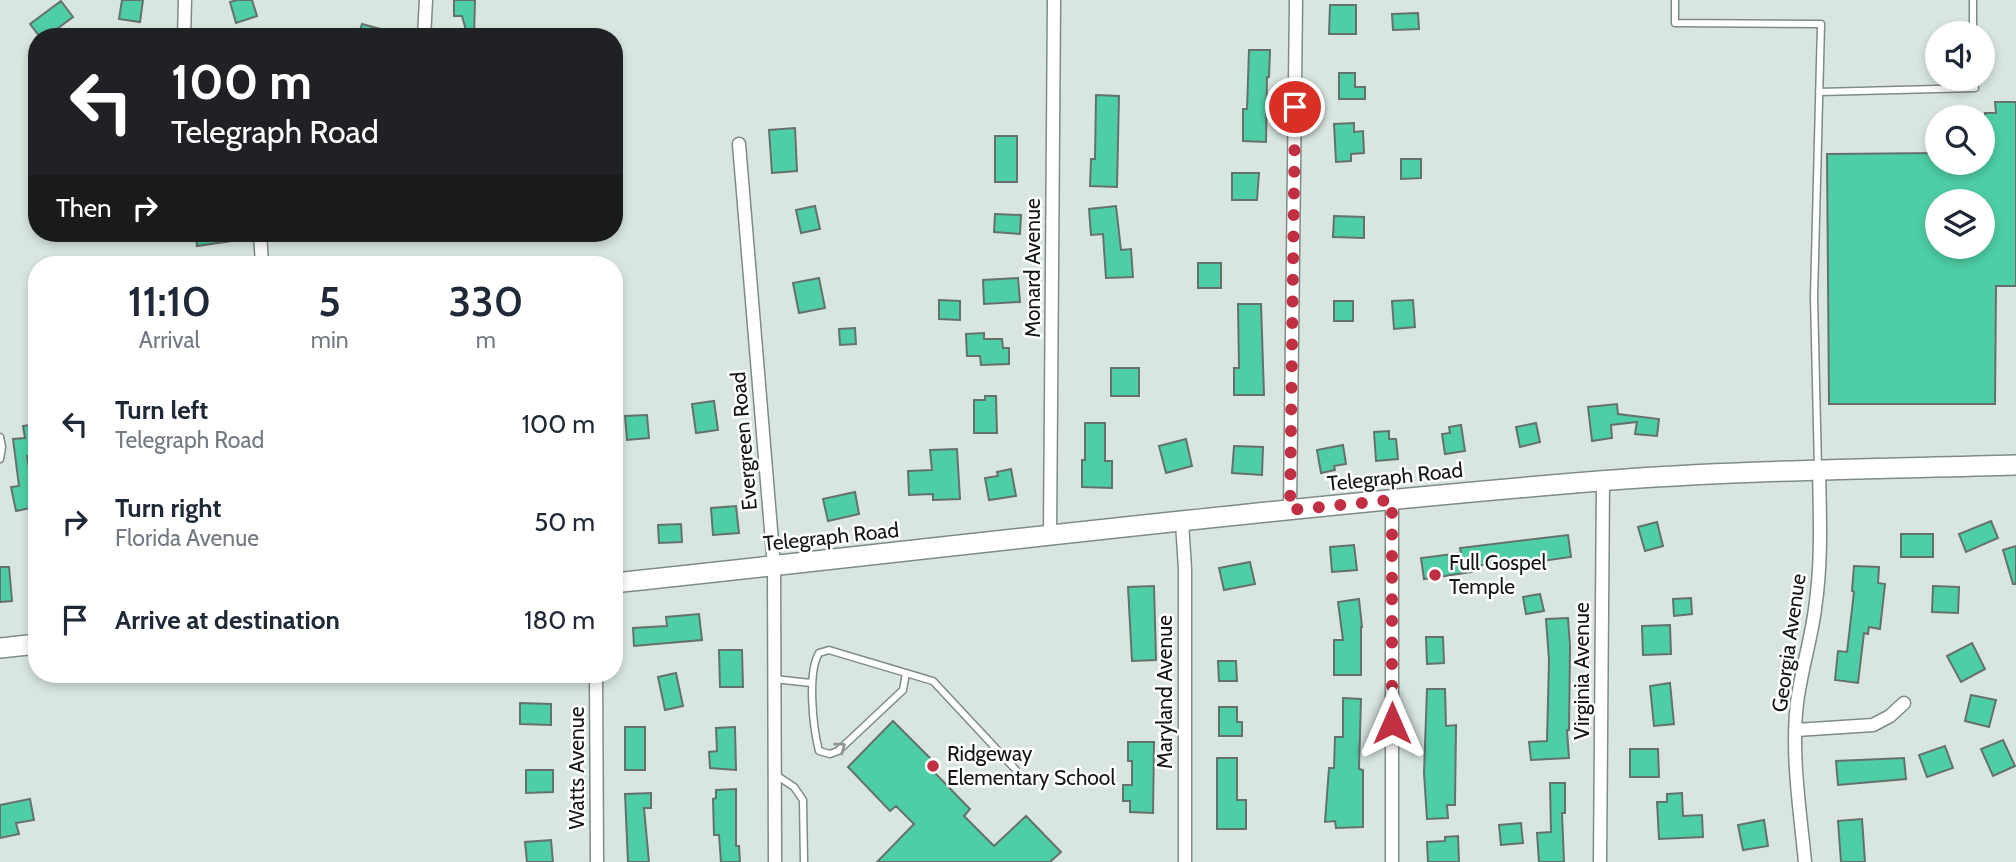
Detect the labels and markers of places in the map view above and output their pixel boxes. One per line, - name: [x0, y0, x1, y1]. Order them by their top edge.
- pin: [1265, 77, 1325, 137]
- place label: Full Gospel Temple: [1449, 550, 1547, 599]
- marker: Full Gospel Temple: [1427, 567, 1443, 583]
- place label: Ridgeway Elementary School: [947, 741, 1115, 790]
- marker: Ridgeway Elementary School: [925, 758, 941, 774]

